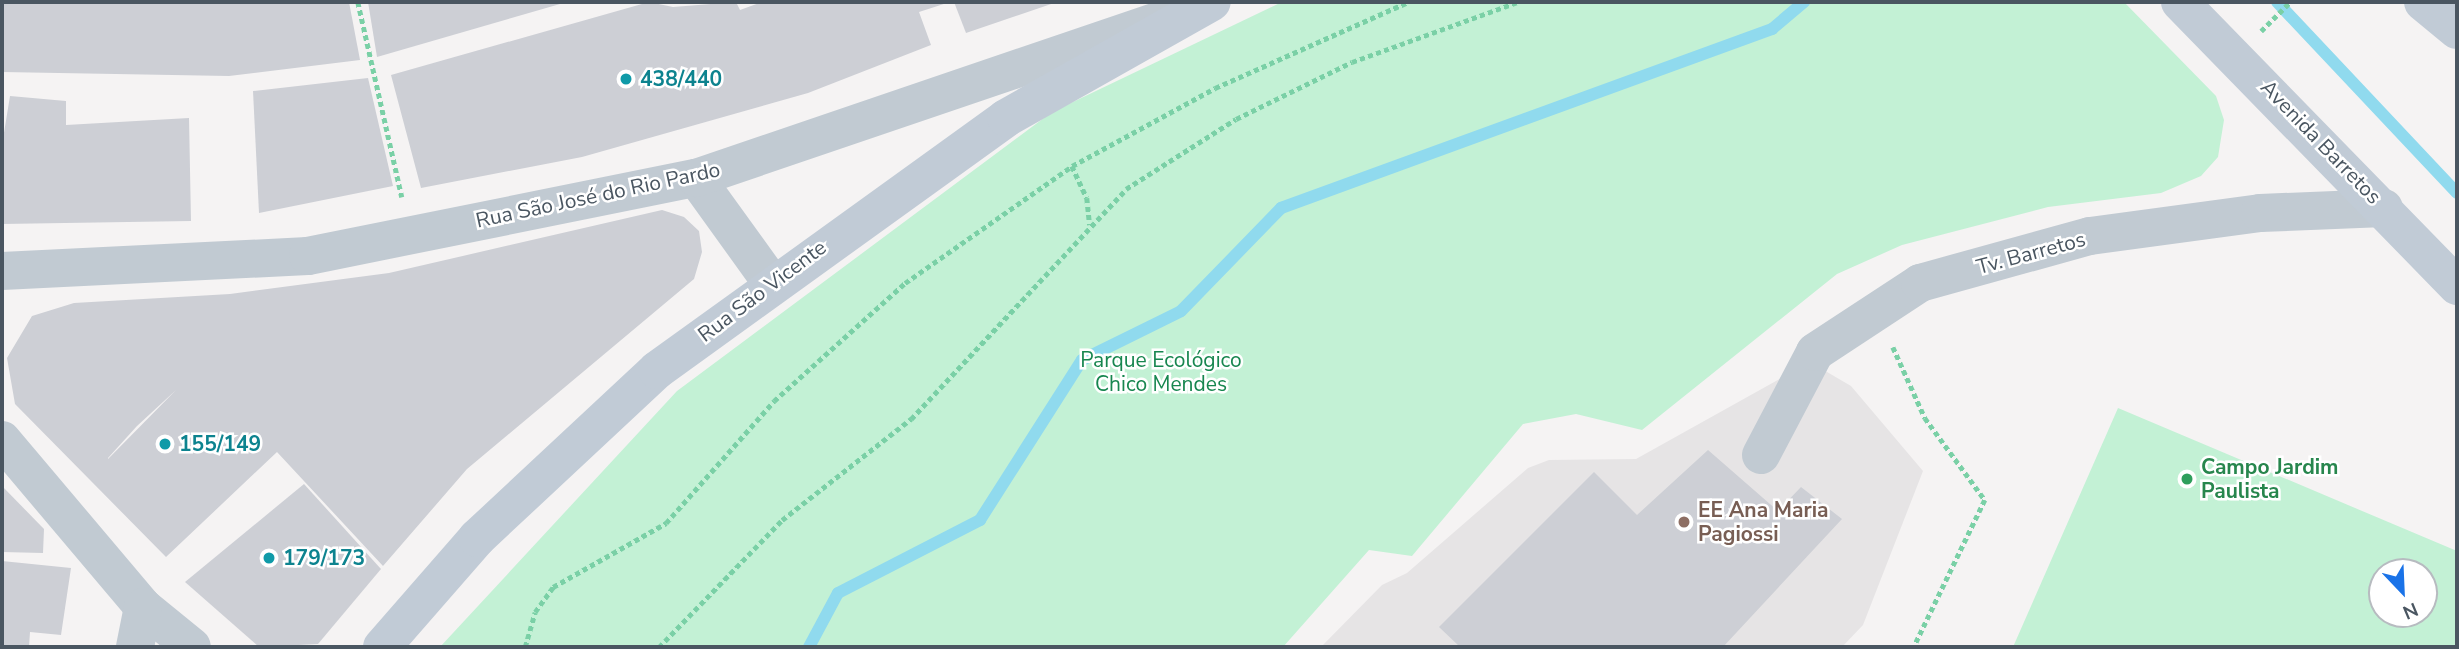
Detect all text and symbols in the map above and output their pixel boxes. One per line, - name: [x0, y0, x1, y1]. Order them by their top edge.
- place label: 438/440: [640, 66, 722, 92]
- marker: 438/440: [618, 71, 634, 87]
- street label: Avenida Barretos: [2255, 75, 2387, 209]
- street label: Rua São José do Rio Pardo: [474, 157, 722, 233]
- street label: Tv. Barretos: [1974, 226, 2088, 280]
- street label: Rua São Vicente: [693, 235, 831, 347]
- park label: Parque Ecológico Chico Mendes: [1080, 347, 1242, 397]
- place label: 155/149: [179, 431, 261, 457]
- marker: 155/149: [157, 436, 173, 452]
- place label: Campo Jardim Paulista: [2201, 454, 2339, 504]
- marker: Campo Jardim Paulista: [2179, 471, 2195, 487]
- place label: EE Ana Maria Pagiossi: [1698, 497, 1829, 547]
- marker: EE Ana Maria Pagiossi: [1676, 514, 1692, 530]
- place label: 179/173: [283, 545, 365, 571]
- marker: 179/173: [261, 550, 277, 566]
- north arrow: [2368, 558, 2438, 628]
- text: N: [2399, 596, 2422, 625]

